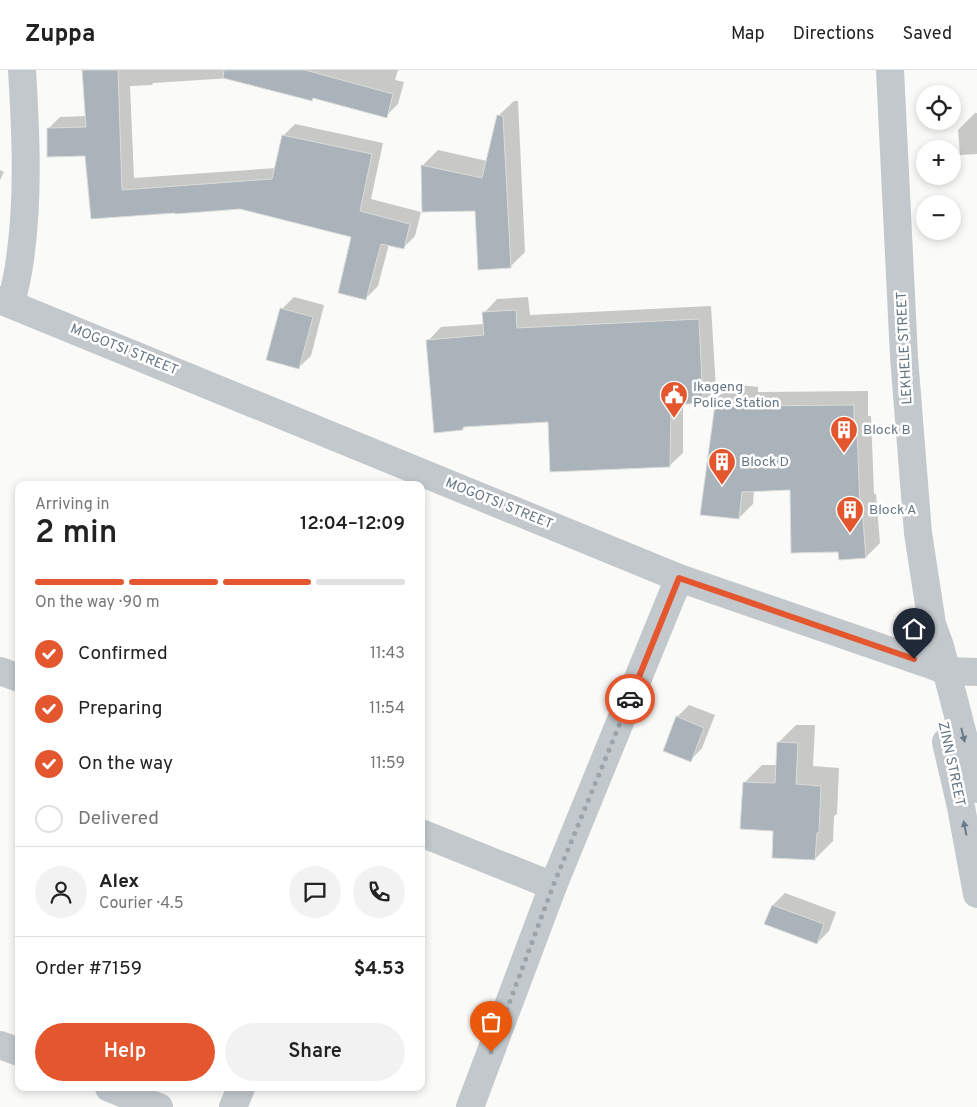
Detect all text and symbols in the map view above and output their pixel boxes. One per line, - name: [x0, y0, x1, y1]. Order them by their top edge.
- text: Zuppa: [25, 20, 95, 50]
- text: Map: [731, 23, 765, 46]
- text: Directions: [793, 23, 875, 46]
- text: Saved: [903, 23, 952, 46]
- map controls: [916, 85, 961, 240]
- button: locate: [916, 85, 961, 130]
- button: +: [916, 140, 961, 185]
- button: −: [916, 195, 961, 240]
- street label: LEKHELE STREET: [894, 291, 916, 405]
- street label: MOGOTSI STREET: [68, 321, 180, 379]
- place label: Ikageng Police Station: [693, 379, 780, 412]
- public building icon: Ikageng Police Station: [659, 380, 689, 419]
- building icon: Block B: [829, 415, 859, 454]
- place label: Block B: [863, 422, 911, 439]
- building icon: Block D: [707, 447, 737, 486]
- place label: Block D: [741, 454, 789, 471]
- street label: MOGOTSI STREET: [443, 475, 555, 533]
- text: Arriving in: [35, 495, 110, 515]
- building icon: Block A: [835, 495, 865, 534]
- place label: Block A: [869, 502, 917, 519]
- text: 12:04–12:09: [300, 512, 405, 536]
- text: 2 min: [35, 514, 117, 554]
- text: On the way · 90 m: [35, 593, 160, 613]
- pin: [893, 608, 935, 659]
- icon: home: [900, 615, 928, 643]
- icon: check: [35, 640, 63, 668]
- text: Confirmed: [78, 642, 168, 666]
- text: 11:43: [370, 644, 405, 664]
- courier: [605, 674, 655, 724]
- icon: car: [616, 685, 644, 713]
- icon: check: [35, 695, 63, 723]
- text: Preparing: [78, 697, 162, 721]
- text: 11:54: [369, 699, 405, 719]
- street label: ZINN STREET: [934, 720, 968, 808]
- one-way arrow: [959, 728, 967, 743]
- icon: check: [35, 750, 63, 778]
- text: On the way: [78, 752, 173, 776]
- text: 11:59: [370, 754, 405, 774]
- text: Delivered: [78, 807, 159, 831]
- one-way arrow: [961, 821, 969, 836]
- button: person: [35, 866, 87, 918]
- button: chat: [289, 866, 341, 918]
- button: phone: [353, 866, 405, 918]
- text: Alex: [99, 870, 139, 894]
- text: Courier · 4.5: [99, 894, 184, 914]
- text: Order #7159: [35, 957, 142, 981]
- text: $4.53: [354, 957, 405, 981]
- pin: [470, 1001, 512, 1052]
- icon: bag: [477, 1008, 505, 1036]
- button: Help: [35, 1023, 215, 1081]
- button: Share: [225, 1023, 405, 1081]

